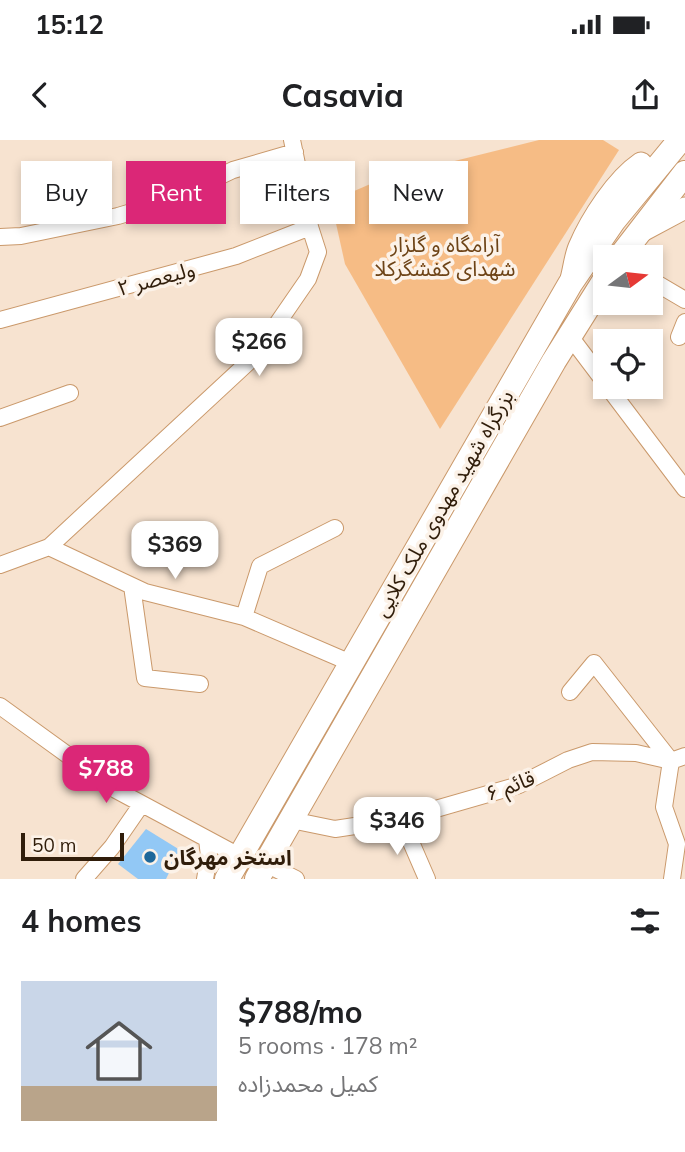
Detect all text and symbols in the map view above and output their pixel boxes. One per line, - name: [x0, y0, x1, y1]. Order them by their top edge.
- text: 15:12: [35, 8, 104, 41]
- text: Casavia: [281, 75, 404, 115]
- icon: back: [21, 76, 59, 114]
- icon: share: [626, 76, 664, 114]
- chip: Buy: [21, 161, 112, 224]
- chip: Rent: [126, 161, 226, 224]
- chip: Filters: [240, 161, 355, 224]
- chip: New: [369, 161, 468, 224]
- park label: آرامگاه و گلزار شهدای کفشگرکلا: [375, 231, 516, 281]
- north arrow: [593, 245, 663, 315]
- map controls: [593, 245, 663, 399]
- street label: ولیعصر ۲: [114, 255, 198, 301]
- pin: $266: [218, 318, 300, 378]
- text: $266: [231, 326, 287, 355]
- button: locate: [593, 329, 663, 399]
- street label: بزرگراه شهید مهدوی ملک کلایی: [367, 385, 519, 621]
- pin: $369: [134, 522, 216, 581]
- text: $369: [147, 529, 203, 558]
- pin: $788: [65, 746, 147, 805]
- text: $788: [78, 753, 134, 782]
- street label: قائم ۶: [482, 764, 539, 809]
- pin: $346: [356, 798, 438, 857]
- text: $346: [369, 805, 425, 834]
- scale bar: [21, 830, 124, 862]
- text: 50 m: [32, 833, 76, 857]
- place label: استخر مهرگان: [164, 844, 292, 870]
- marker: استخر مهرگان: [142, 849, 158, 865]
- text: 4 homes: [21, 902, 142, 940]
- icon: filters: [626, 902, 664, 940]
- text: $788/mo: [238, 993, 362, 1031]
- icon: home: [77, 1009, 161, 1093]
- text: 5 rooms · 178 m²: [238, 1031, 418, 1060]
- text: کمیل محمدزاده: [238, 1069, 378, 1098]

